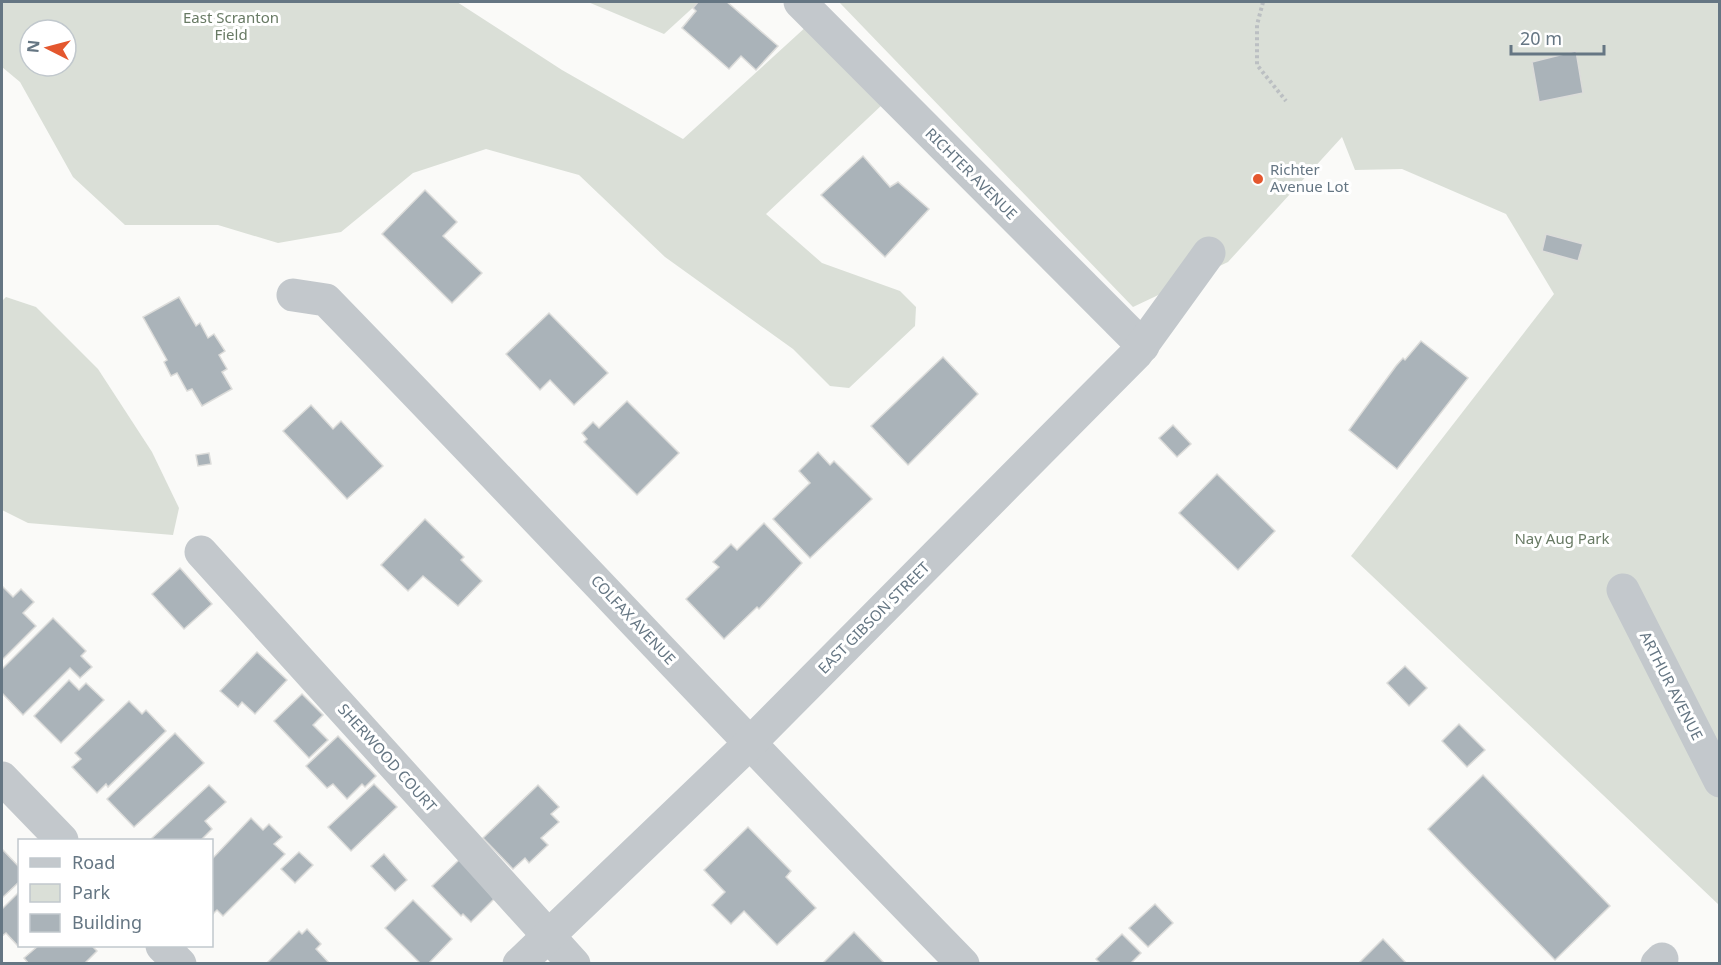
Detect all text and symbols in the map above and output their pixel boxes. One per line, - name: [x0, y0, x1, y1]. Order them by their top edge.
- park label: East Scranton Field: [183, 7, 279, 44]
- north arrow: [18, 18, 78, 78]
- scale bar: [1511, 18, 1604, 56]
- text: 20 m: [1520, 26, 1562, 50]
- text: N: [21, 39, 45, 54]
- street label: RICHTER AVENUE: [922, 123, 1022, 223]
- place label: Richter Avenue Lot: [1270, 159, 1350, 196]
- marker: Richter Avenue Lot: [1251, 172, 1265, 186]
- park label: Nay Aug Park: [1514, 528, 1610, 548]
- street label: EAST GIBSON STREET: [813, 557, 934, 678]
- street label: COLFAX AVENUE: [587, 570, 680, 668]
- street label: ARTHUR AVENUE: [1636, 628, 1708, 743]
- street label: SHERWOOD COURT: [334, 699, 442, 816]
- legend: [18, 839, 213, 947]
- text: Road: [72, 850, 115, 874]
- text: Park: [72, 880, 110, 904]
- text: Building: [72, 910, 142, 934]

